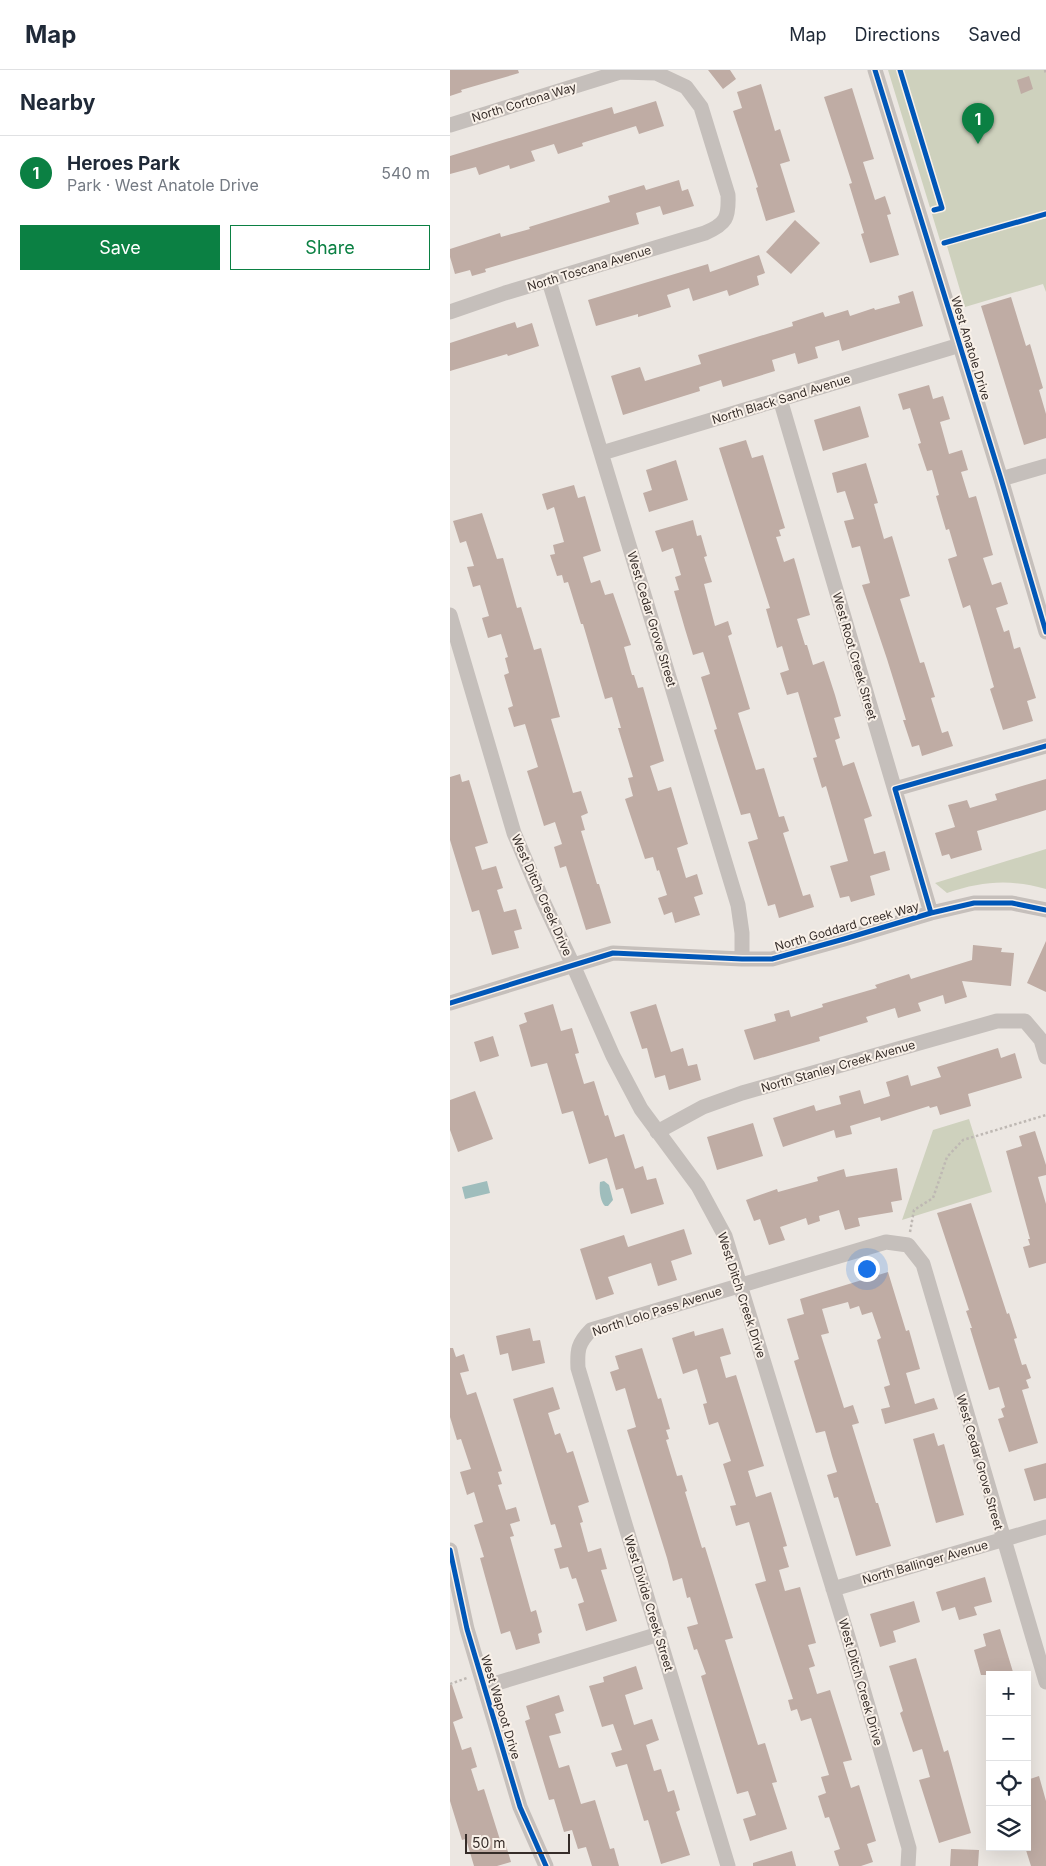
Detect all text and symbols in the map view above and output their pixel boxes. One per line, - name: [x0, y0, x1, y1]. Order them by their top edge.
- text: Map: [25, 20, 76, 49]
- text: Map: [789, 24, 827, 45]
- text: Directions: [855, 24, 940, 45]
- text: Saved: [968, 24, 1021, 45]
- street label: North Cortona Way: [470, 79, 578, 125]
- text: Nearby: [20, 90, 95, 115]
- pin: 1: [962, 103, 994, 144]
- text: Heroes Park: [67, 152, 180, 175]
- text: 1: [33, 163, 39, 183]
- text: 540 m: [381, 163, 430, 183]
- text: Park · West Anatole Drive: [67, 175, 259, 195]
- button: Save: [20, 225, 220, 270]
- button: Share: [230, 225, 430, 270]
- street label: North Toscana Avenue: [525, 242, 653, 294]
- street label: West Anatole Drive: [948, 294, 994, 402]
- street label: North Black Sand Avenue: [710, 371, 852, 427]
- street label: West Cedar Grove Street: [624, 550, 680, 688]
- street label: West Root Creek Street: [830, 590, 880, 722]
- street label: West Ditch Creek Drive: [508, 832, 576, 958]
- street label: North Goddard Creek Way: [773, 898, 921, 954]
- street label: North Stanley Creek Avenue: [759, 1037, 917, 1095]
- street label: West Ditch Creek Drive: [715, 1230, 769, 1360]
- your location: [854, 1256, 880, 1282]
- street label: North Lolo Pass Avenue: [590, 1283, 724, 1339]
- street label: West Cedar Grove Street: [953, 1392, 1007, 1532]
- street label: West Divide Creek Street: [621, 1533, 677, 1673]
- street label: North Ballinger Avenue: [860, 1537, 990, 1587]
- street label: West Ditch Creek Drive: [836, 1617, 886, 1747]
- street label: West Wapoot Drive: [478, 1653, 524, 1761]
- map controls: [986, 1671, 1031, 1851]
- button: +: [986, 1671, 1031, 1716]
- button: −: [986, 1716, 1031, 1761]
- button: locate: [986, 1761, 1031, 1806]
- button: layers: [986, 1806, 1031, 1851]
- scale bar: [465, 1831, 570, 1854]
- text: 50 m: [472, 1834, 506, 1851]

